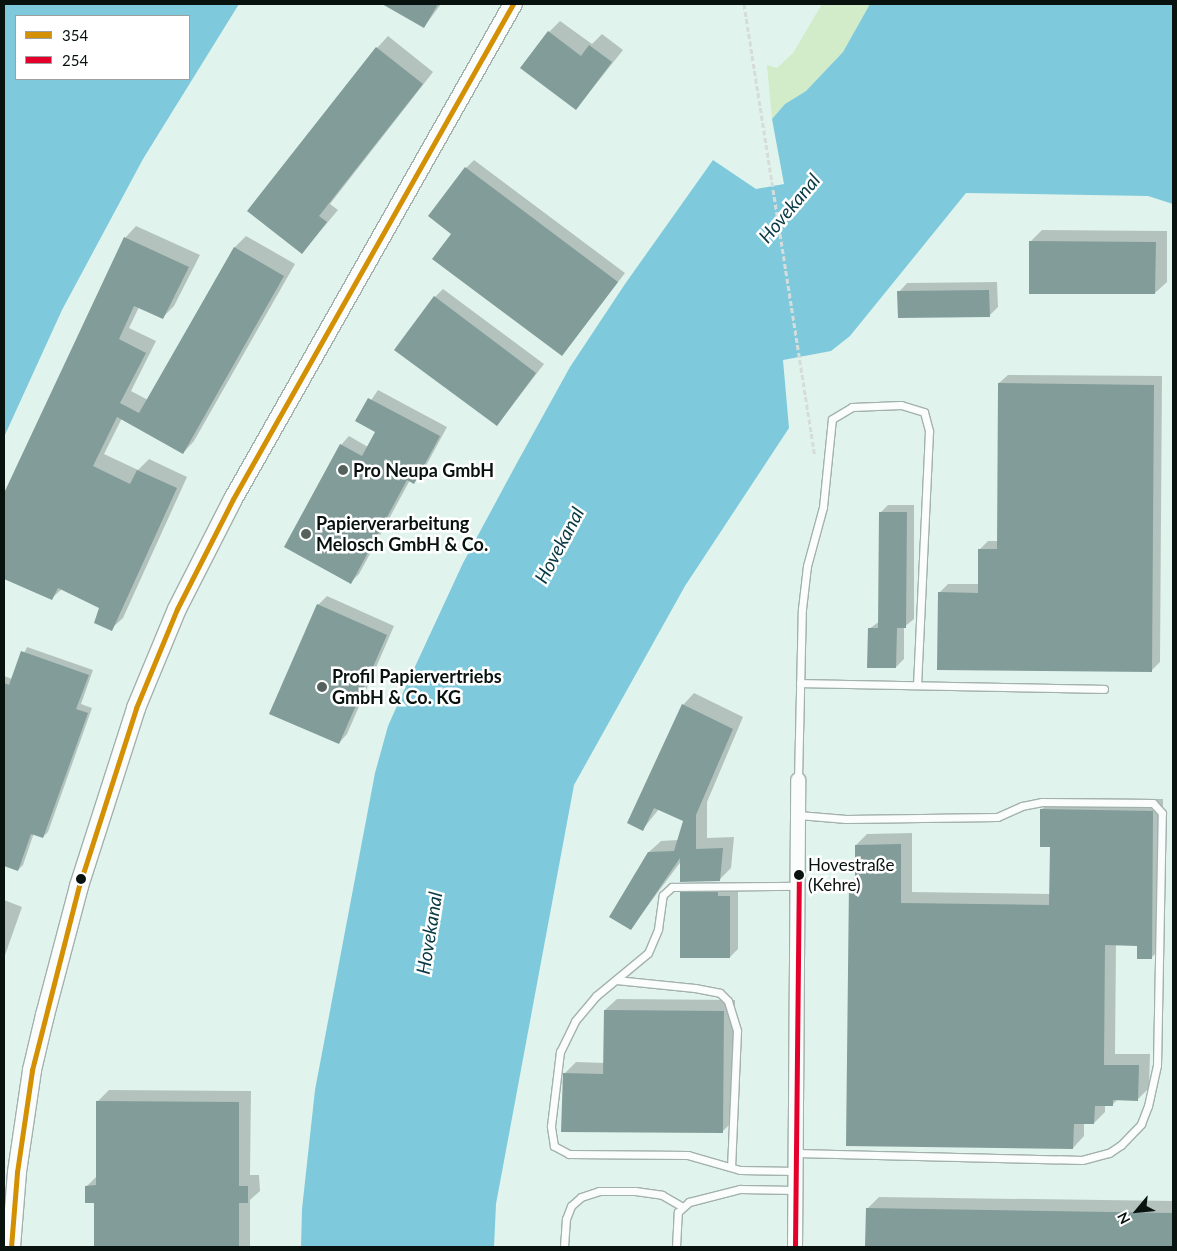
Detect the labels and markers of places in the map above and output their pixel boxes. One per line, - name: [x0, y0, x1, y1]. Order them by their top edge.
- place label: Pro Neupa GmbH: [353, 459, 494, 481]
- marker: Pro Neupa GmbH: [337, 464, 349, 476]
- place label: Papierverarbeitung Melosch GmbH & Co.: [316, 513, 488, 556]
- marker: Papierverarbeitung Melosch GmbH & Co.: [300, 528, 312, 540]
- place label: Profil Papiervertriebs GmbH & Co. KG: [332, 666, 502, 709]
- marker: Profil Papiervertriebs GmbH & Co. KG: [316, 681, 328, 693]
- place label: Hovestraße (Kehre): [808, 855, 894, 895]
- marker: Hovestraße (Kehre): [794, 870, 804, 880]
- unlabelled marker: [76, 874, 86, 884]

